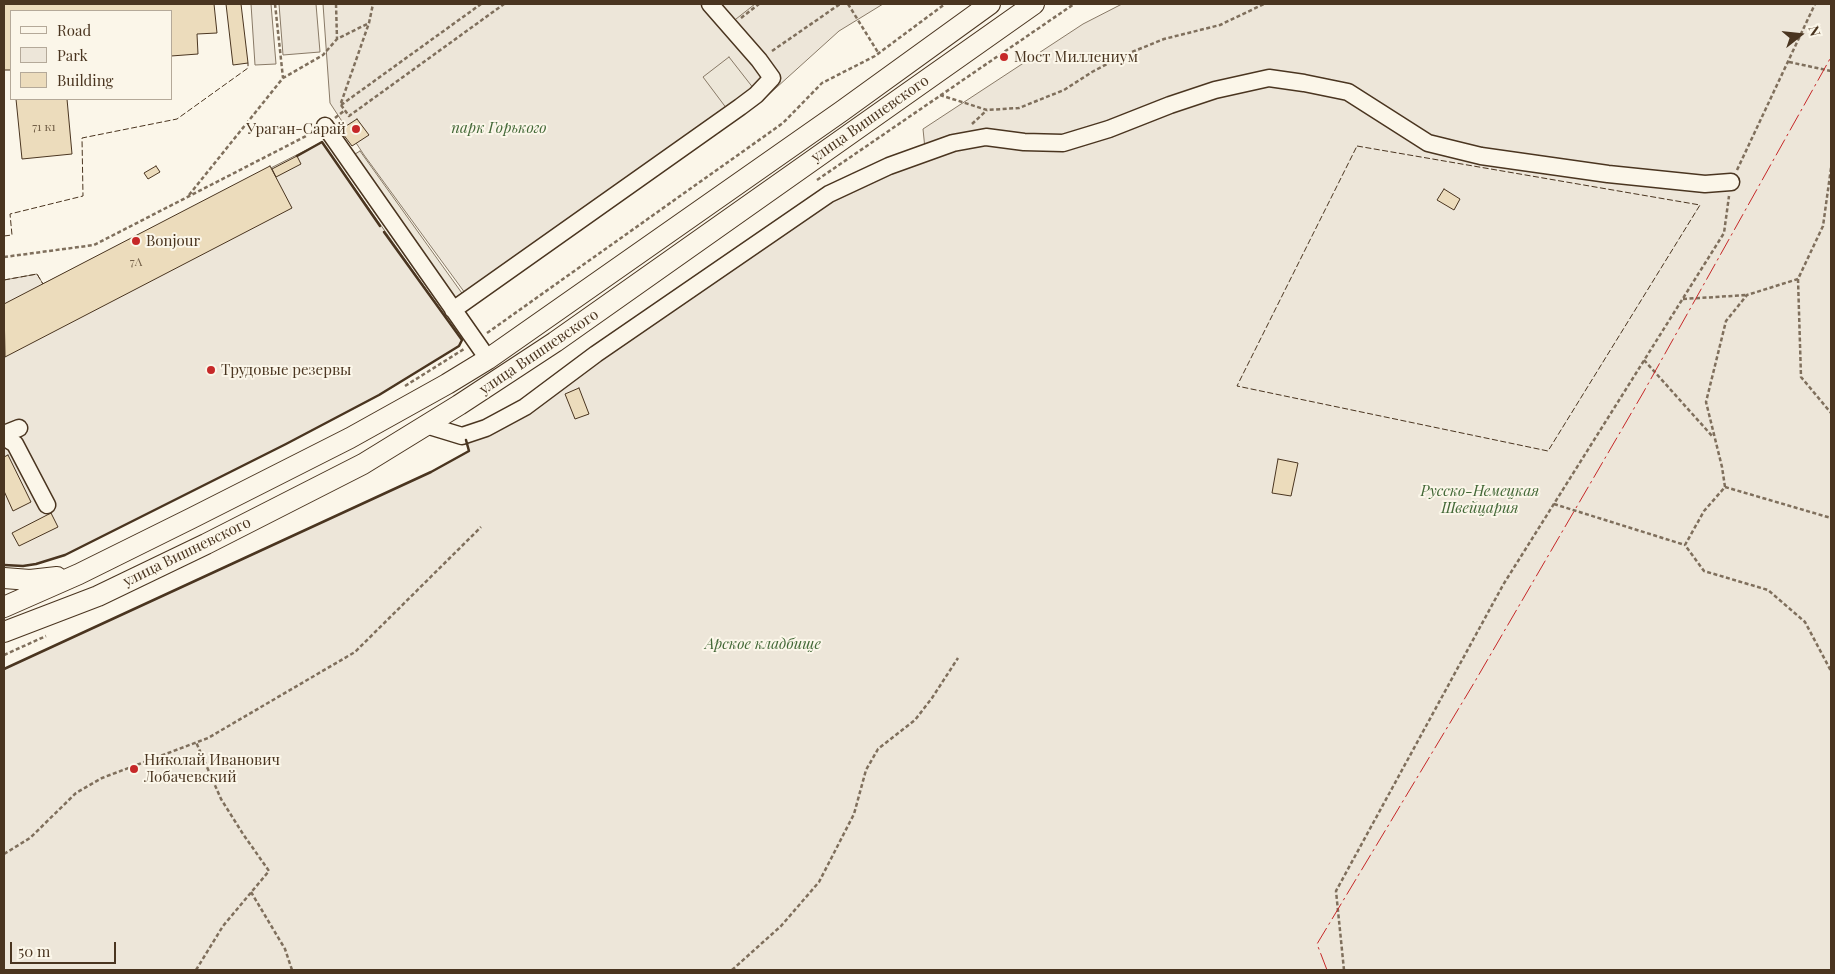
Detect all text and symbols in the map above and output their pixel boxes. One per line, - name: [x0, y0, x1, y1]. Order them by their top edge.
- legend: [10, 10, 172, 100]
- north arrow: [1775, 10, 1825, 60]
- text: Road: [57, 20, 91, 40]
- text: N: [1804, 23, 1825, 38]
- text: Park: [57, 45, 88, 65]
- place label: Мост Миллениум: [1014, 48, 1138, 66]
- marker: Мост Миллениум: [998, 51, 1010, 63]
- text: Building: [57, 70, 113, 90]
- street label: улица Вишневского: [808, 72, 932, 166]
- park label: парк Горького: [451, 119, 547, 137]
- house number: 71 к1: [32, 120, 56, 134]
- place label: Ураган-Сарай: [246, 120, 346, 138]
- marker: Ураган-Сарай: [350, 123, 362, 135]
- place label: Bonjour: [146, 232, 200, 250]
- marker: Bonjour: [130, 235, 142, 247]
- house number: 7А: [130, 255, 142, 269]
- street label: улица Вишневского: [476, 305, 602, 399]
- place label: Трудовые резервы: [221, 361, 351, 379]
- marker: Трудовые резервы: [205, 364, 217, 376]
- park label: Русско-Немецкая Швейцария: [1421, 482, 1539, 517]
- street label: улица Вишневского: [120, 513, 254, 591]
- park label: Арское кладбище: [705, 635, 821, 653]
- place label: Николай Иванович Лобачевский: [144, 751, 280, 786]
- marker: Николай Иванович Лобачевский: [128, 763, 140, 775]
- scale bar: [12, 932, 119, 964]
- text: 50 m: [18, 941, 50, 961]

